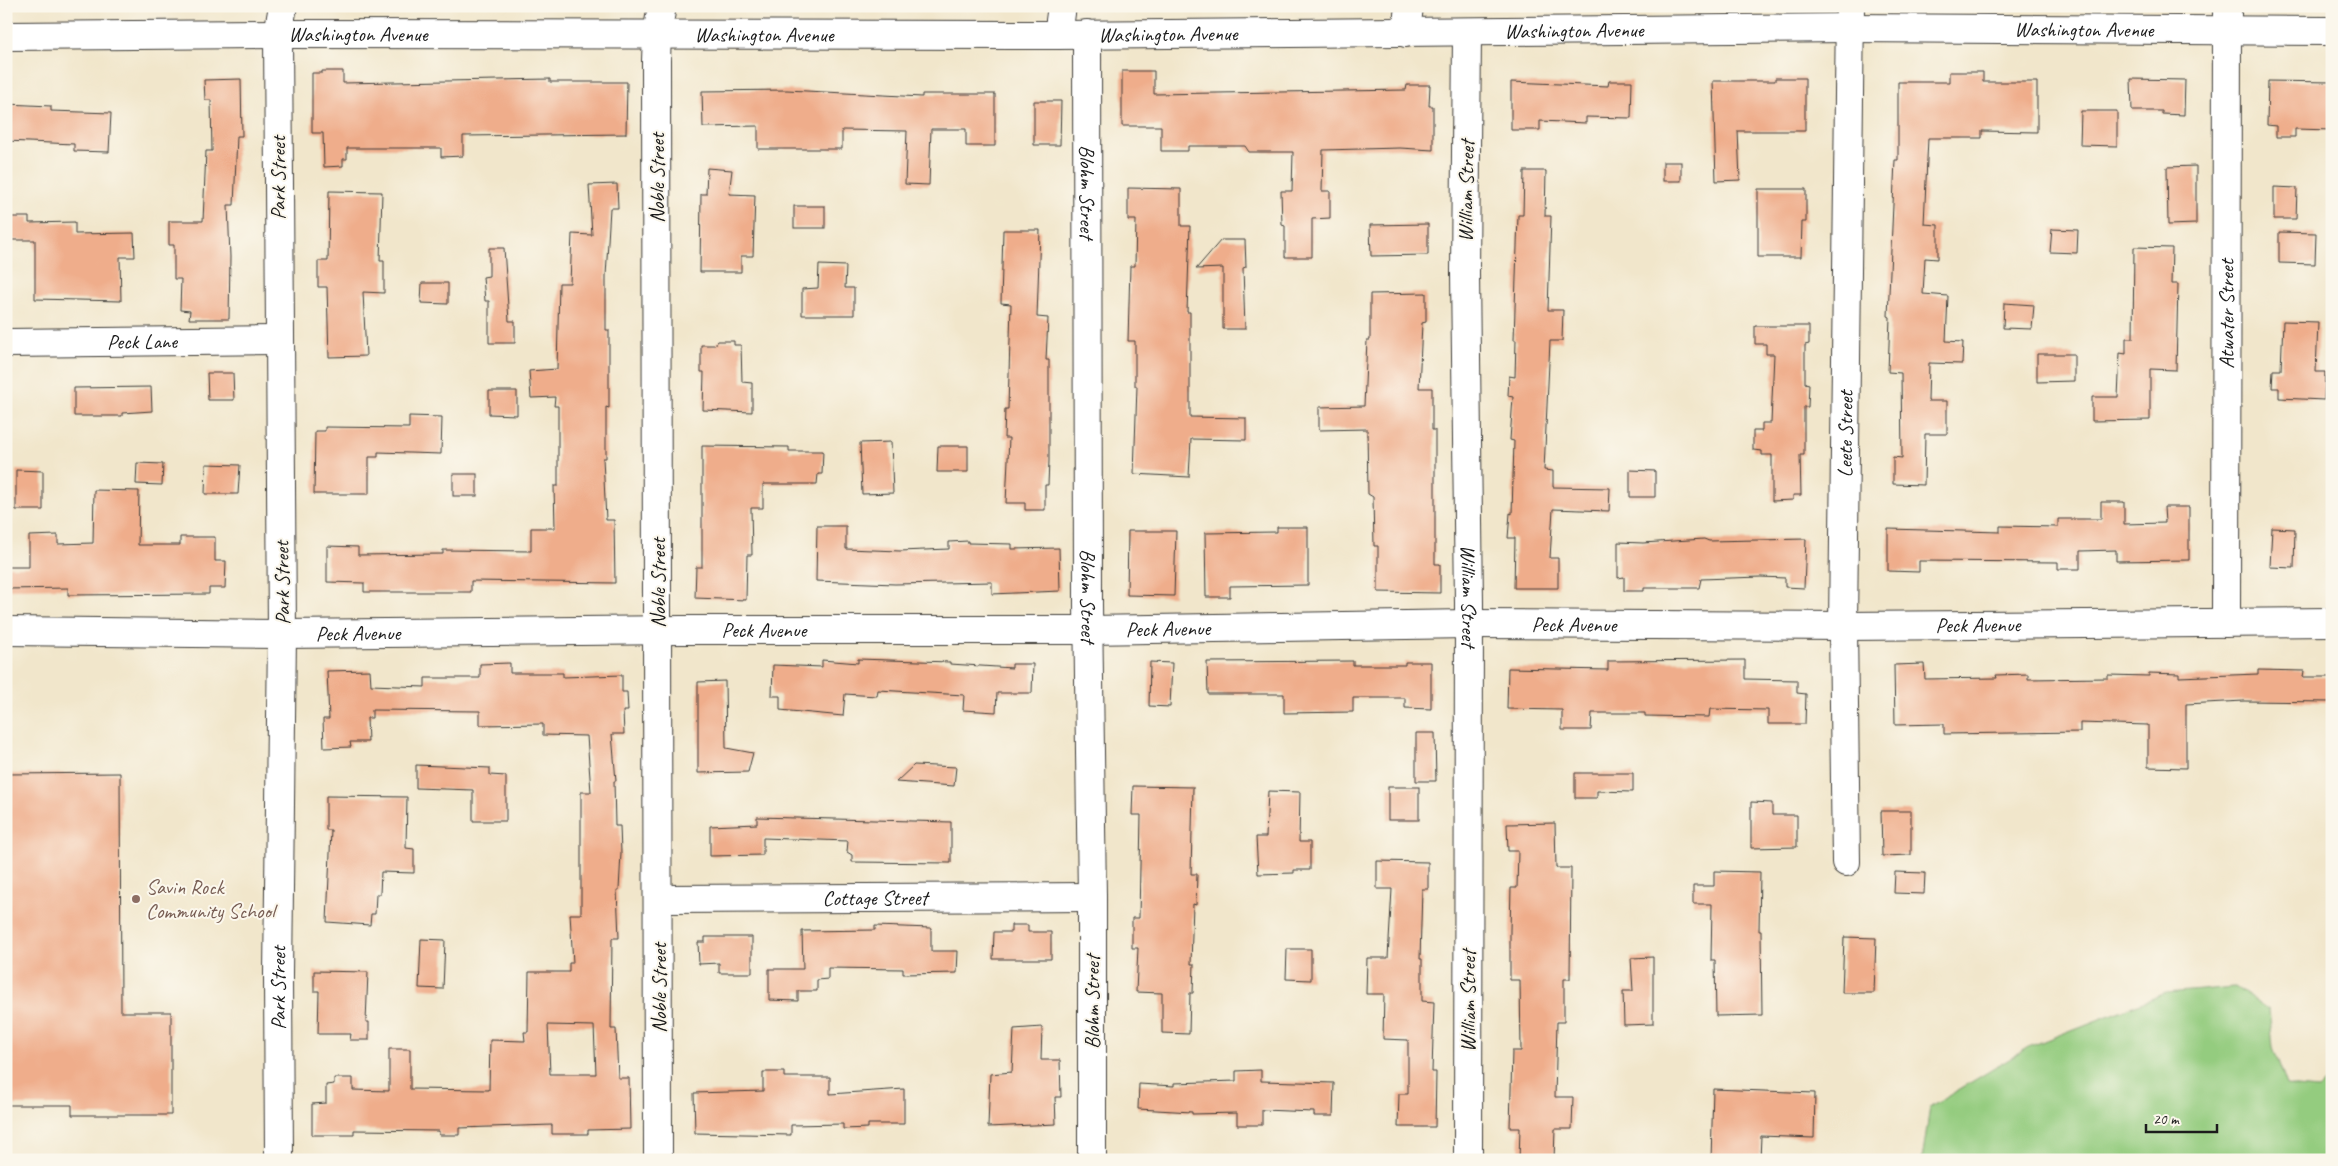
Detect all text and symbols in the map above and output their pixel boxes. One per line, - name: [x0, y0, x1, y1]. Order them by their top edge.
- street label: Washington Avenue: [2014, 16, 2155, 43]
- street label: Washington Avenue: [1504, 17, 1645, 44]
- street label: Washington Avenue: [1098, 20, 1239, 48]
- street label: Washington Avenue: [288, 21, 429, 47]
- street label: Washington Avenue: [694, 22, 835, 48]
- street label: Noble Street: [644, 131, 670, 223]
- street label: Park Street: [265, 134, 291, 220]
- street label: William Street: [1452, 137, 1480, 242]
- street label: Blohm Street: [1074, 145, 1100, 242]
- street label: Atwater Street: [2213, 257, 2240, 369]
- street label: Peck Lane: [107, 328, 178, 355]
- street label: Leete Street: [1832, 388, 1859, 478]
- street label: Noble Street: [645, 536, 671, 628]
- street label: Park Street: [268, 539, 296, 625]
- street label: William Street: [1455, 545, 1482, 650]
- street label: Blohm Street: [1075, 549, 1102, 646]
- street label: Peck Avenue: [1531, 611, 1619, 638]
- street label: Peck Avenue: [1935, 612, 2023, 638]
- street label: Peck Avenue: [1125, 615, 1213, 642]
- street label: Peck Avenue: [722, 617, 809, 643]
- street label: Peck Avenue: [315, 620, 403, 647]
- place label: Savin Rock Community School: [146, 874, 278, 924]
- street label: Cottage Street: [823, 885, 931, 911]
- marker: Savin Rock Community School: [130, 893, 142, 905]
- street label: Noble Street: [646, 941, 672, 1033]
- street label: Park Street: [265, 944, 291, 1030]
- street label: William Street: [1455, 947, 1481, 1052]
- street label: Blohm Street: [1079, 952, 1105, 1049]
- scale bar: [2146, 1101, 2217, 1133]
- text: 20 m: [2153, 1110, 2180, 1129]

